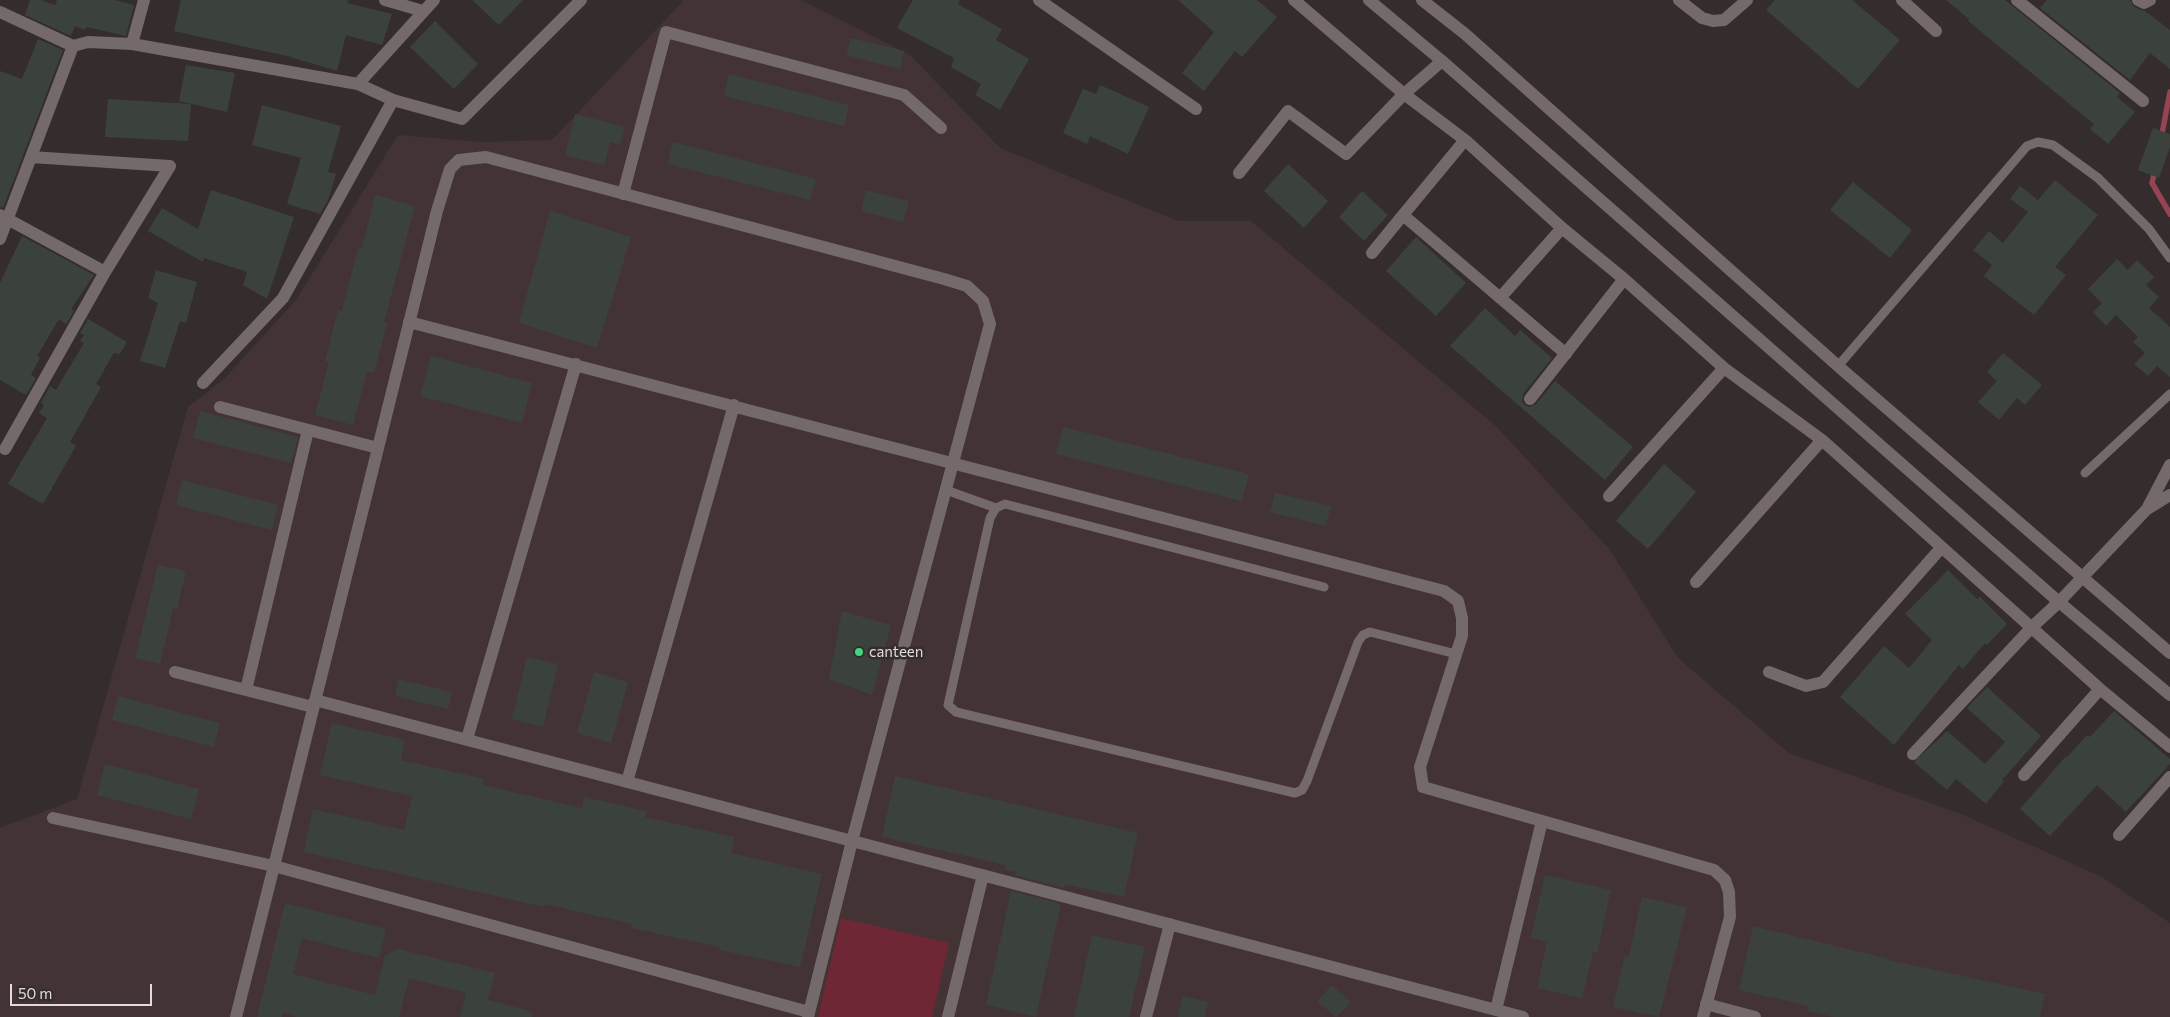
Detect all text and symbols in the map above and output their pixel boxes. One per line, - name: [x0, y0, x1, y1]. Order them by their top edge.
- place label: canteen: [869, 643, 923, 661]
- marker: canteen: [853, 646, 865, 658]
- scale bar: [12, 974, 155, 1006]
- text: 50 m: [18, 984, 52, 1002]

